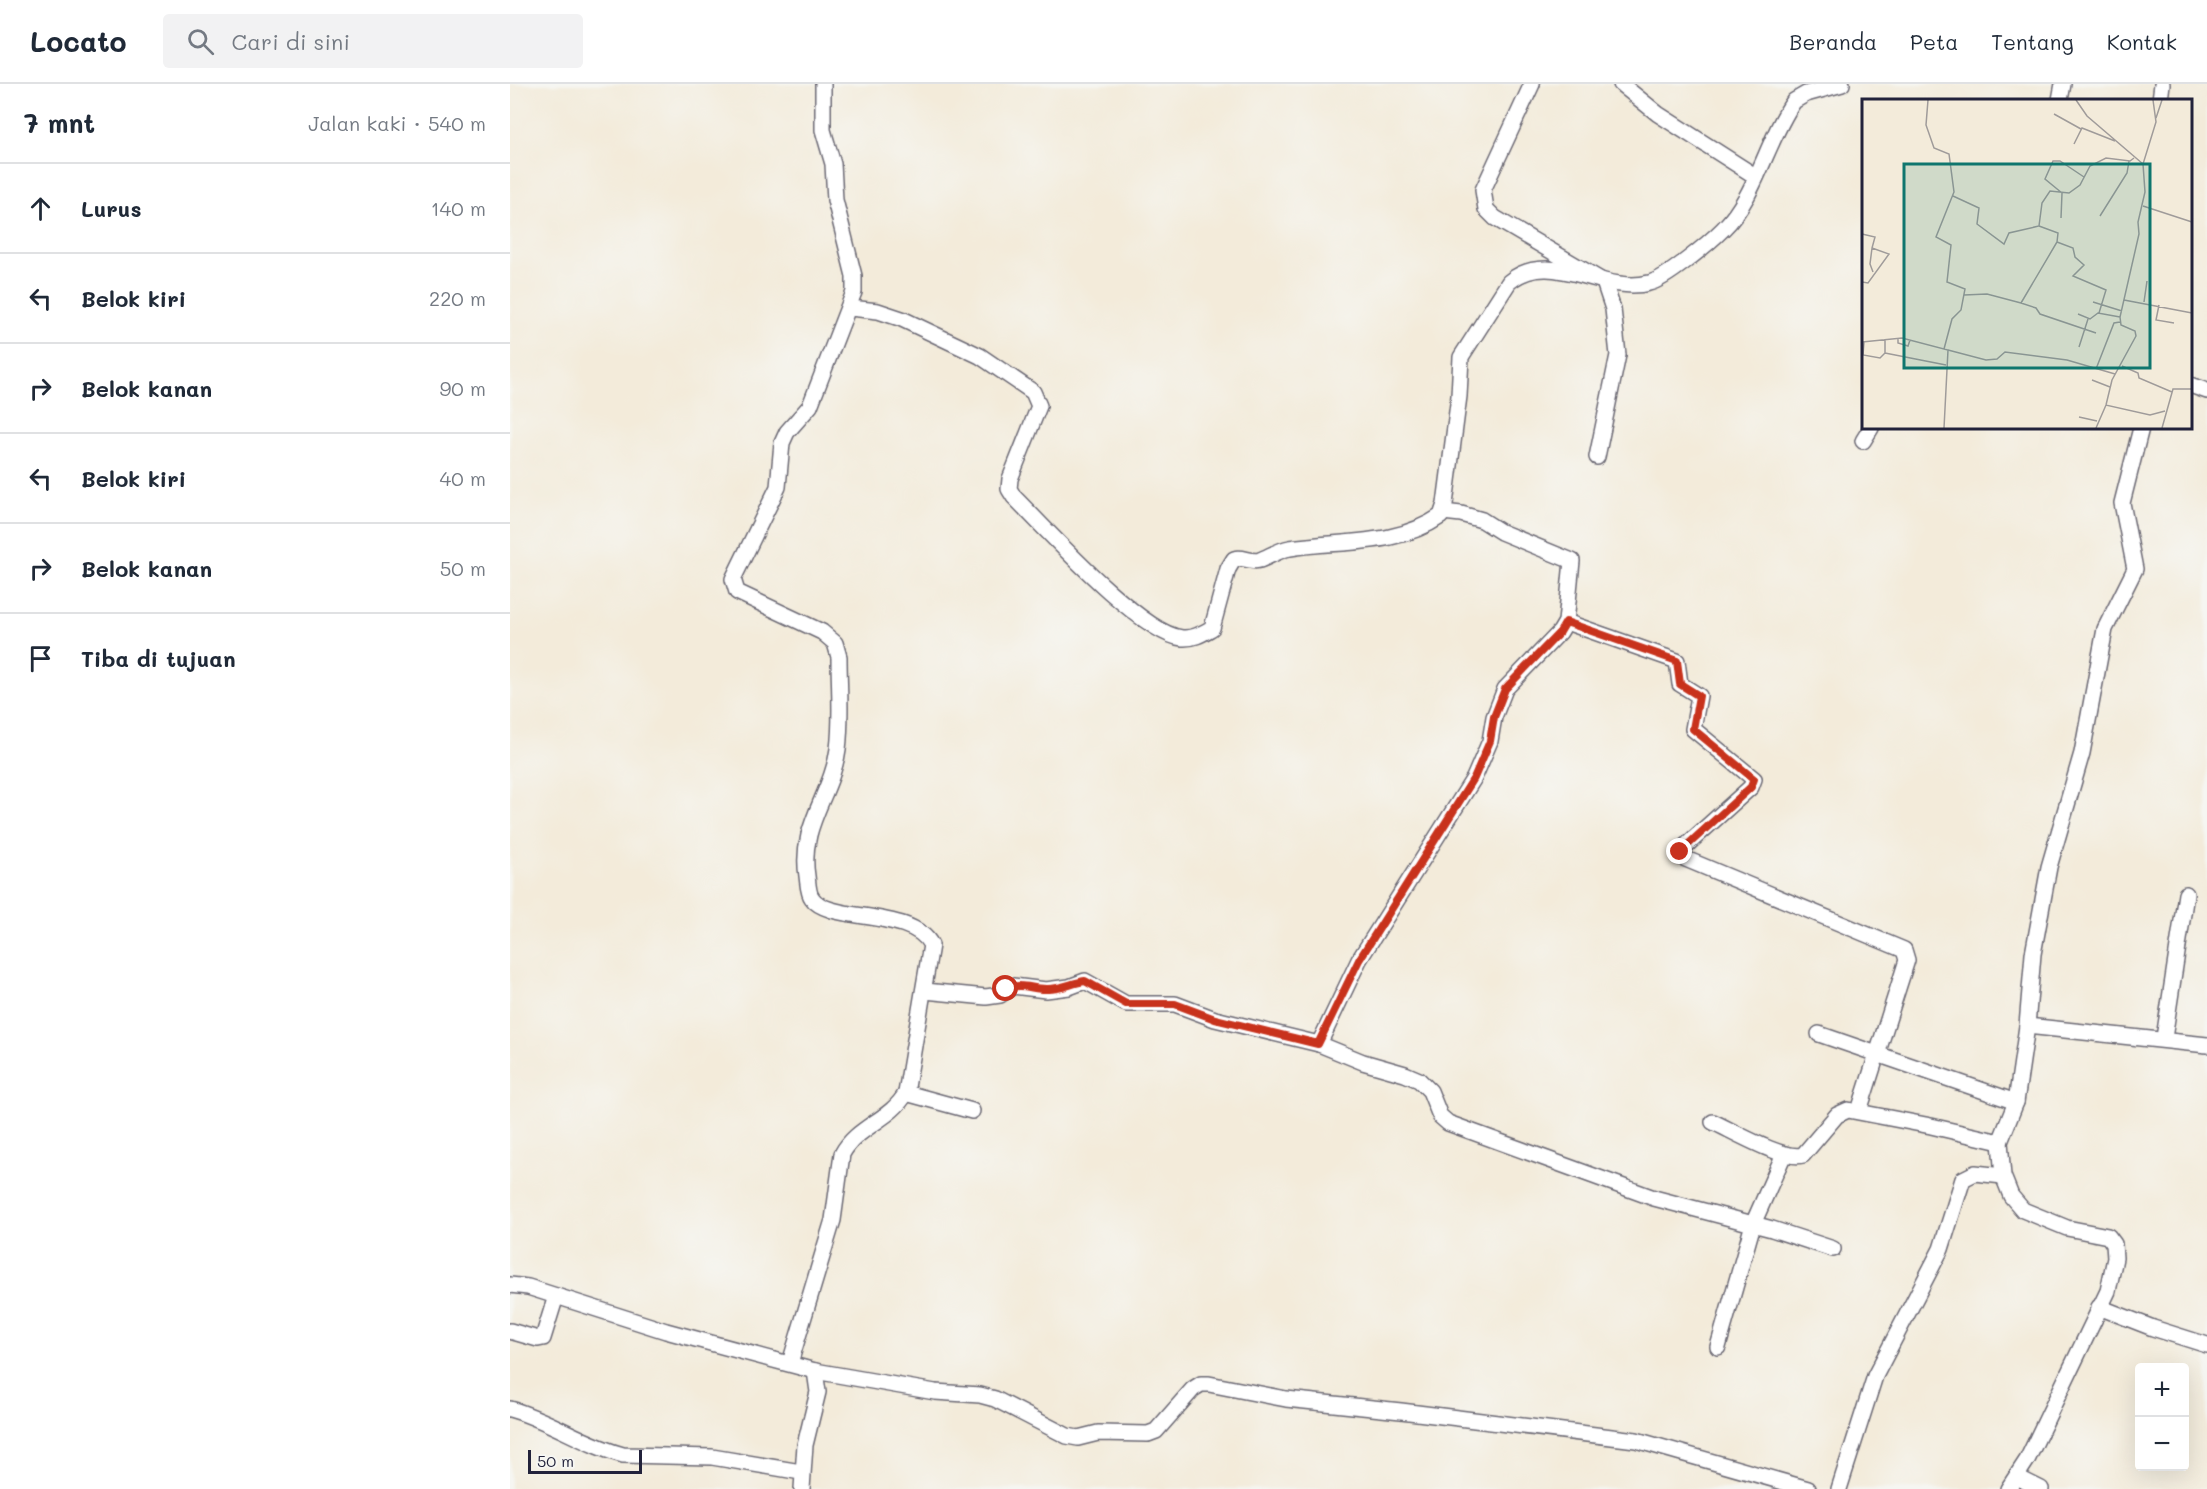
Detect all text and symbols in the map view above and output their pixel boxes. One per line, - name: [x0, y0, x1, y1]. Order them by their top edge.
- search box: [163, 14, 583, 68]
- text: Locato: [30, 23, 127, 59]
- icon: search: [184, 25, 217, 58]
- text: Cari di sini: [232, 27, 350, 56]
- text: Beranda: [1789, 28, 1877, 55]
- text: Peta: [1910, 28, 1958, 55]
- text: Tentang: [1991, 28, 2074, 55]
- text: Kontak: [2107, 28, 2177, 55]
- inset map: [1862, 99, 2192, 429]
- text: 7 mnt: [24, 106, 95, 140]
- text: Jalan kaki · 540 m: [308, 110, 486, 136]
- icon: ahead: [24, 192, 57, 225]
- text: Lurus: [81, 194, 142, 223]
- text: 140 m: [431, 195, 486, 221]
- icon: left: [24, 282, 57, 315]
- text: Belok kiri: [81, 284, 186, 313]
- text: 220 m: [429, 285, 486, 311]
- icon: right: [24, 372, 57, 405]
- text: Belok kanan: [81, 374, 212, 403]
- text: 90 m: [440, 375, 486, 401]
- icon: left: [24, 462, 57, 495]
- text: Belok kiri: [81, 464, 186, 493]
- text: 40 m: [440, 465, 486, 491]
- icon: right: [24, 552, 57, 585]
- text: Belok kanan: [81, 554, 212, 583]
- text: 50 m: [440, 555, 486, 581]
- icon: arrive: [24, 642, 57, 675]
- text: Tiba di tujuan: [81, 644, 236, 673]
- route end: [1666, 838, 1692, 864]
- route start: [992, 975, 1018, 1001]
- map controls: [2135, 1363, 2189, 1471]
- button: +: [2135, 1363, 2189, 1417]
- button: −: [2135, 1417, 2189, 1471]
- scale bar: [528, 1447, 642, 1474]
- text: 50 m: [537, 1450, 574, 1471]

